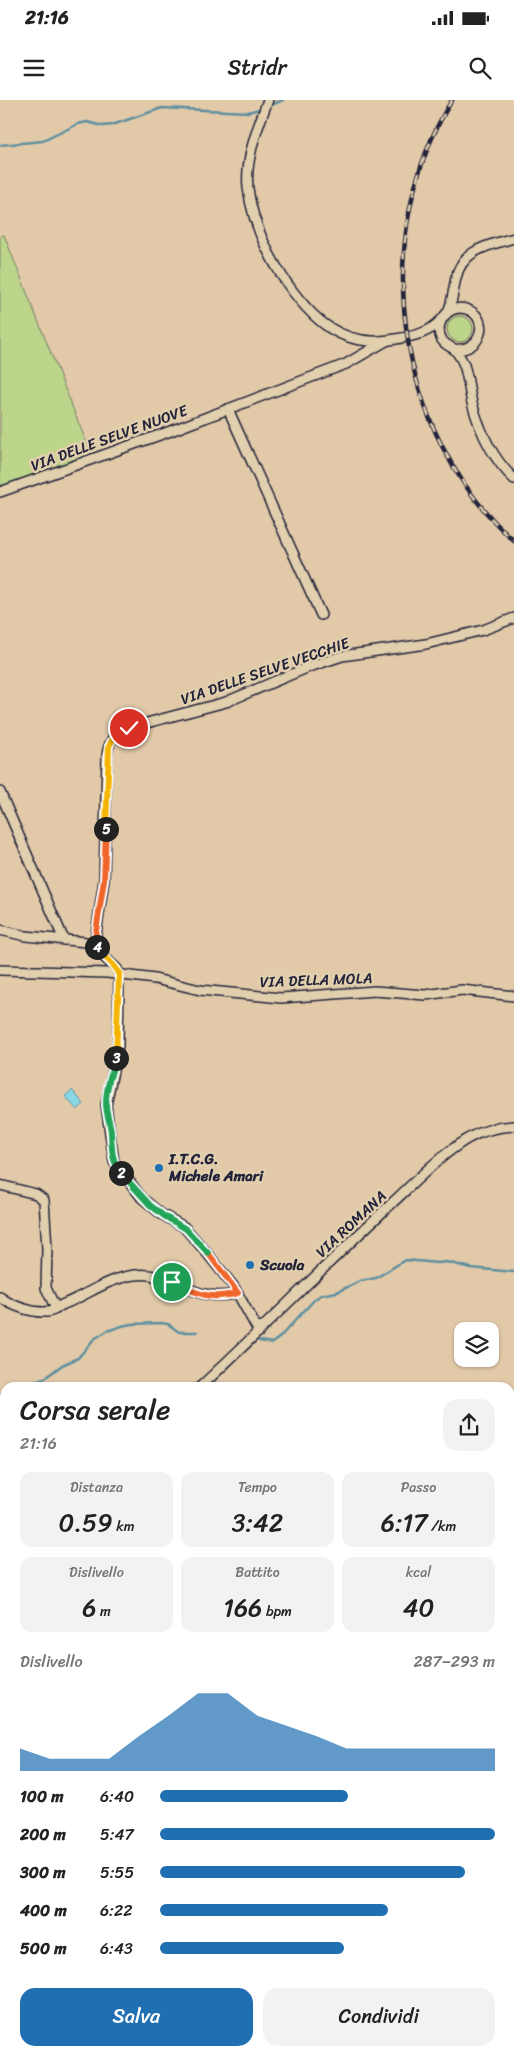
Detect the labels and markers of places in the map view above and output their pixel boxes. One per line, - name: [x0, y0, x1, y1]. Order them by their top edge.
- pin: [108, 707, 150, 749]
- pin: 5: [94, 816, 118, 842]
- pin: 4: [84, 934, 110, 960]
- pin: 3: [104, 1046, 128, 1070]
- place label: I.T.C.G. Michele Amari: [168, 1146, 264, 1189]
- pin: 2: [108, 1160, 134, 1186]
- marker: I.T.C.G. Michele Amari: [153, 1162, 165, 1174]
- place label: Scuola: [259, 1252, 305, 1278]
- marker: Scuola: [244, 1259, 256, 1271]
- pin: [151, 1261, 193, 1303]

